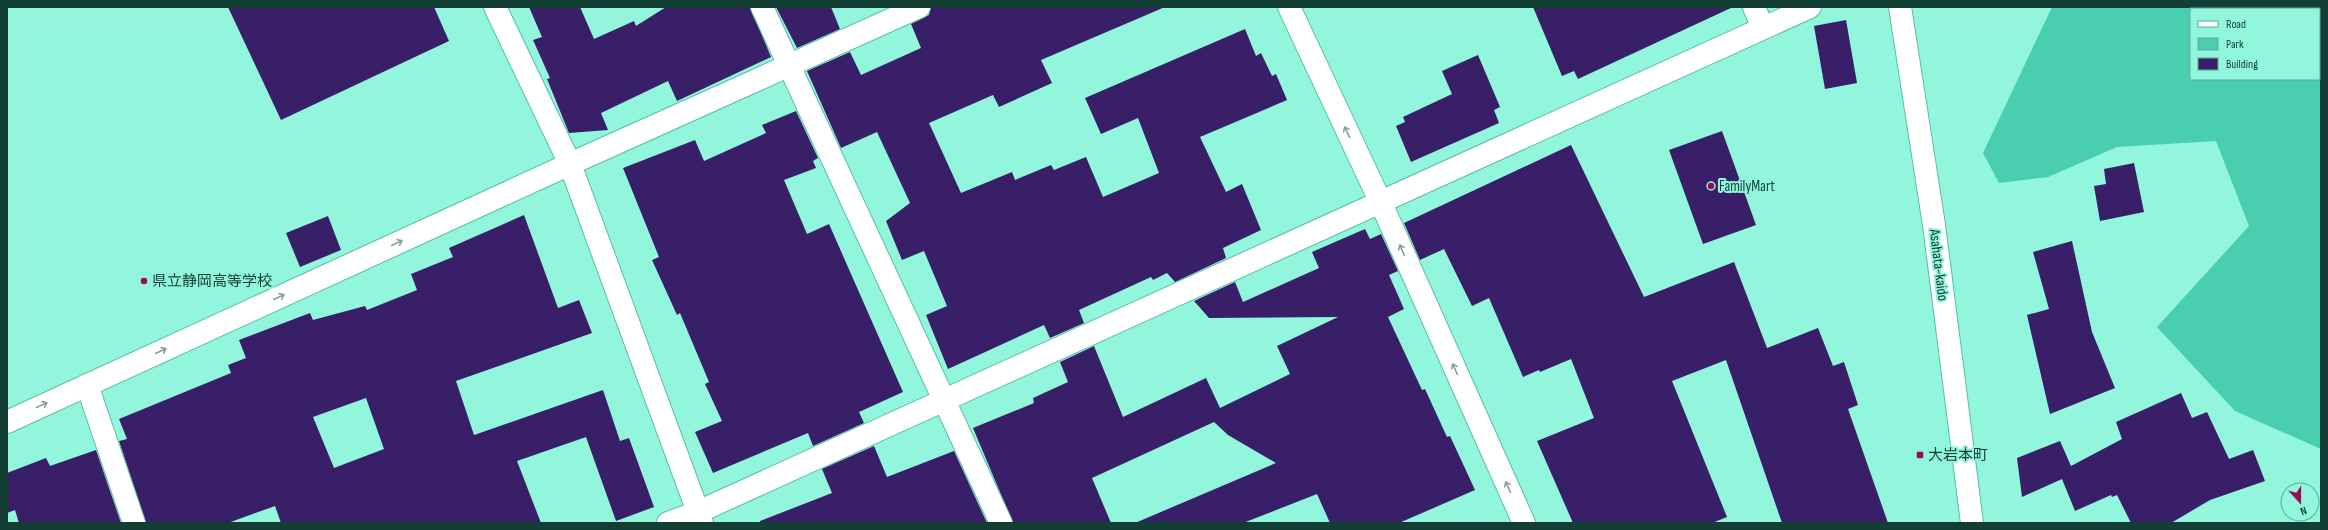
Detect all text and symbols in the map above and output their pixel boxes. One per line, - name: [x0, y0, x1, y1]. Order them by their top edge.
- legend: [2190, 8, 2320, 80]
- text: Road: [2226, 17, 2246, 32]
- text: Park: [2226, 37, 2244, 52]
- text: Building: [2226, 57, 2258, 72]
- one-way arrow: [1343, 127, 1350, 139]
- place label: FamilyMart: [1719, 177, 1775, 196]
- marker: FamilyMart: [1706, 181, 1716, 191]
- street label: Asahata-kaido: [1925, 227, 1952, 302]
- one-way arrow: [391, 239, 403, 246]
- one-way arrow: [1398, 245, 1405, 257]
- place label: 県立静岡高等学校: [152, 272, 272, 291]
- marker: 県立静岡高等学校: [139, 276, 149, 286]
- one-way arrow: [272, 293, 284, 300]
- one-way arrow: [154, 347, 166, 354]
- one-way arrow: [1451, 363, 1458, 375]
- one-way arrow: [36, 401, 48, 409]
- place label: 大岩本町: [1928, 446, 1988, 465]
- marker: 大岩本町: [1915, 450, 1925, 460]
- one-way arrow: [1504, 482, 1512, 494]
- north arrow: [2280, 482, 2320, 522]
- text: N: [2298, 504, 2308, 518]

